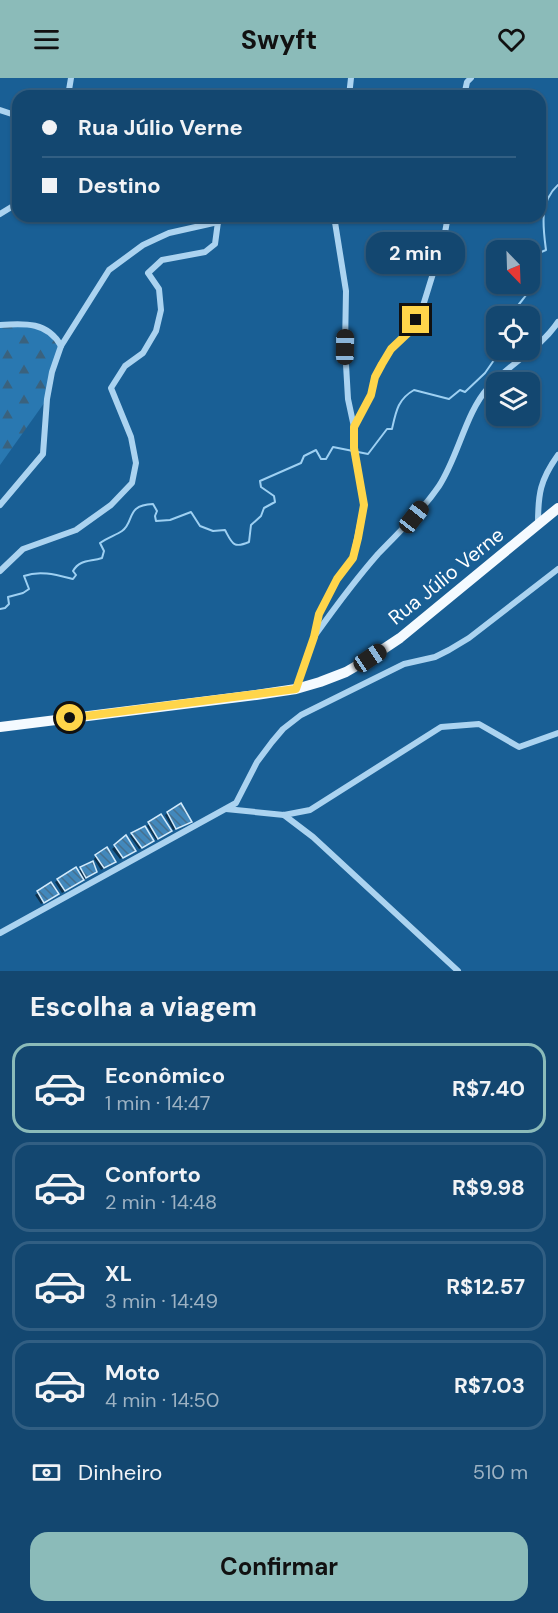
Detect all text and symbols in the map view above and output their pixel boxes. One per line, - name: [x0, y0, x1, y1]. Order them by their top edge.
- text: Swyft: [241, 22, 317, 57]
- icon: menu: [30, 23, 63, 56]
- icon: heart: [495, 23, 528, 56]
- text: Rua Júlio Verne: [78, 113, 243, 142]
- text: Destino: [78, 171, 161, 200]
- callout: 2 min: [366, 233, 466, 275]
- text: 2 min: [389, 240, 442, 266]
- north arrow: [486, 240, 540, 294]
- map controls: [486, 240, 540, 426]
- route end: [402, 306, 429, 333]
- button: locate: [486, 306, 540, 360]
- car: [336, 329, 354, 365]
- button: layers: [486, 372, 540, 426]
- car: [396, 497, 432, 537]
- street label: Rua Júlio Verne: [383, 521, 509, 631]
- car: [350, 640, 390, 676]
- route start: [56, 704, 83, 731]
- text: Escolha a viagem: [30, 989, 257, 1024]
- icon: car: [33, 1061, 87, 1115]
- text: Econômico: [105, 1061, 225, 1090]
- text: R$7.40: [452, 1074, 525, 1103]
- text: 1 min · 14:47: [105, 1090, 211, 1116]
- icon: car: [33, 1160, 87, 1214]
- text: Conforto: [105, 1160, 201, 1189]
- text: R$9.98: [452, 1173, 525, 1202]
- text: 2 min · 14:48: [105, 1189, 217, 1215]
- icon: car: [33, 1259, 87, 1313]
- text: XL: [105, 1259, 132, 1288]
- text: R$12.57: [446, 1272, 525, 1301]
- text: 3 min · 14:49: [105, 1288, 218, 1314]
- icon: car: [33, 1358, 87, 1412]
- text: Moto: [105, 1358, 160, 1387]
- text: R$7.03: [454, 1371, 525, 1400]
- text: 4 min · 14:50: [105, 1387, 219, 1413]
- icon: cash: [30, 1456, 63, 1489]
- text: Dinheiro: [78, 1458, 162, 1487]
- text: 510 m: [473, 1459, 528, 1485]
- button: Confirmar: [30, 1532, 528, 1601]

